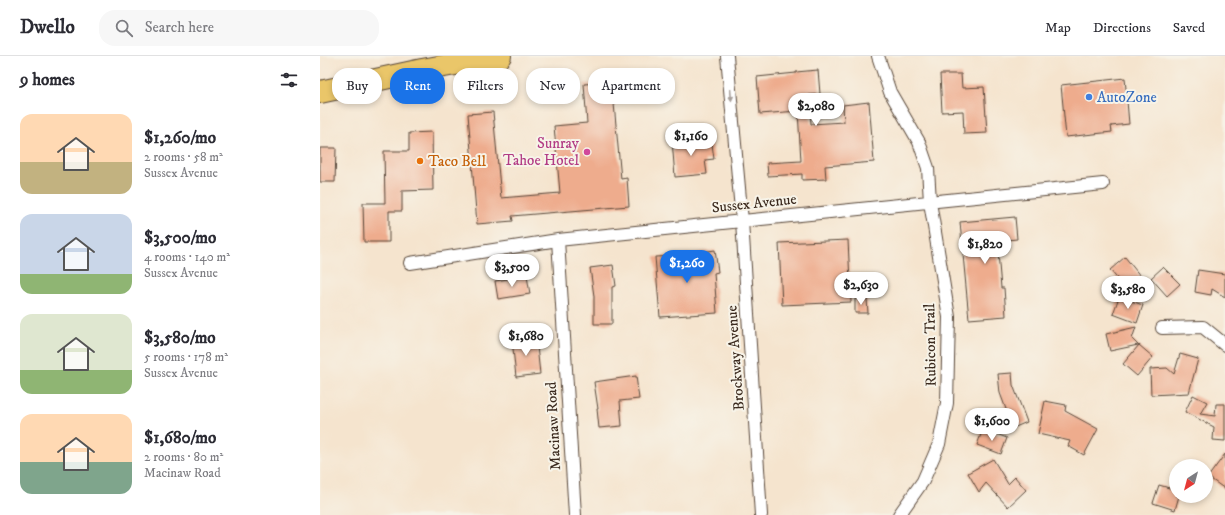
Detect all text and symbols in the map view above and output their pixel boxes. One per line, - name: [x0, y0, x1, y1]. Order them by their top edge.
- search box: [99, 10, 379, 46]
- text: Dwello: [20, 16, 75, 39]
- icon: search: [113, 17, 135, 39]
- text: Search here: [145, 18, 214, 37]
- text: Map: [1045, 19, 1071, 37]
- text: Directions: [1093, 19, 1151, 37]
- text: Saved: [1173, 19, 1205, 37]
- chip: Buy: [332, 68, 382, 104]
- chip: Rent: [390, 68, 445, 104]
- chip: Filters: [453, 68, 518, 104]
- chip: New: [526, 68, 580, 104]
- chip: Apartment: [588, 68, 675, 104]
- text: 9 homes: [20, 69, 75, 91]
- icon: filters: [278, 69, 300, 91]
- place label: AutoZone: [1097, 88, 1157, 107]
- one-way arrow: [727, 89, 734, 101]
- marker: AutoZone: [1084, 92, 1094, 102]
- pin: $2,080: [783, 93, 849, 127]
- text: $2,080: [797, 98, 835, 114]
- pin: $1,160: [658, 123, 724, 157]
- text: $1,260/mo: [144, 127, 216, 149]
- text: $1,160: [674, 128, 708, 144]
- icon: home: [52, 130, 100, 178]
- place label: Sunray Tahoe Hotel: [503, 134, 580, 170]
- marker: Sunray Tahoe Hotel: [582, 147, 592, 157]
- text: 2 rooms · 58 m²: [144, 149, 223, 165]
- place label: Taco Bell: [428, 152, 487, 171]
- marker: Taco Bell: [415, 156, 425, 166]
- text: Sussex Avenue: [144, 165, 218, 181]
- street label: Sussex Avenue: [711, 190, 797, 217]
- text: $3,500/mo: [144, 227, 216, 249]
- icon: home: [52, 230, 100, 278]
- pin: $1,820: [952, 231, 1018, 265]
- text: $1,820: [967, 236, 1003, 252]
- text: 4 rooms · 140 m²: [144, 249, 230, 265]
- pin: $1,260: [654, 250, 720, 284]
- pin: $3,500: [479, 254, 545, 288]
- text: $1,260: [669, 255, 705, 271]
- text: $3,500: [494, 259, 530, 275]
- text: Sussex Avenue: [144, 265, 218, 281]
- pin: $2,630: [828, 272, 894, 306]
- pin: $3,580: [1095, 276, 1161, 310]
- text: $2,630: [843, 277, 879, 293]
- text: $3,580: [1110, 281, 1146, 297]
- street label: Rubicon Trail: [920, 303, 941, 387]
- street label: Brockway Avenue: [722, 305, 749, 411]
- pin: $1,680: [493, 323, 559, 357]
- text: $3,580/mo: [144, 327, 216, 349]
- text: $1,680: [508, 328, 544, 344]
- icon: home: [52, 330, 100, 378]
- text: 5 rooms · 178 m²: [144, 349, 228, 365]
- text: Sussex Avenue: [144, 365, 218, 381]
- street label: Macinaw Road: [542, 381, 565, 471]
- pin: $1,600: [959, 408, 1025, 442]
- text: $1,600: [974, 413, 1010, 429]
- text: $1,680/mo: [144, 427, 216, 449]
- icon: home: [52, 430, 100, 478]
- text: 2 rooms · 80 m²: [144, 449, 223, 465]
- north arrow: [1169, 459, 1213, 503]
- map controls: [1169, 459, 1213, 503]
- text: Macinaw Road: [144, 465, 221, 481]

